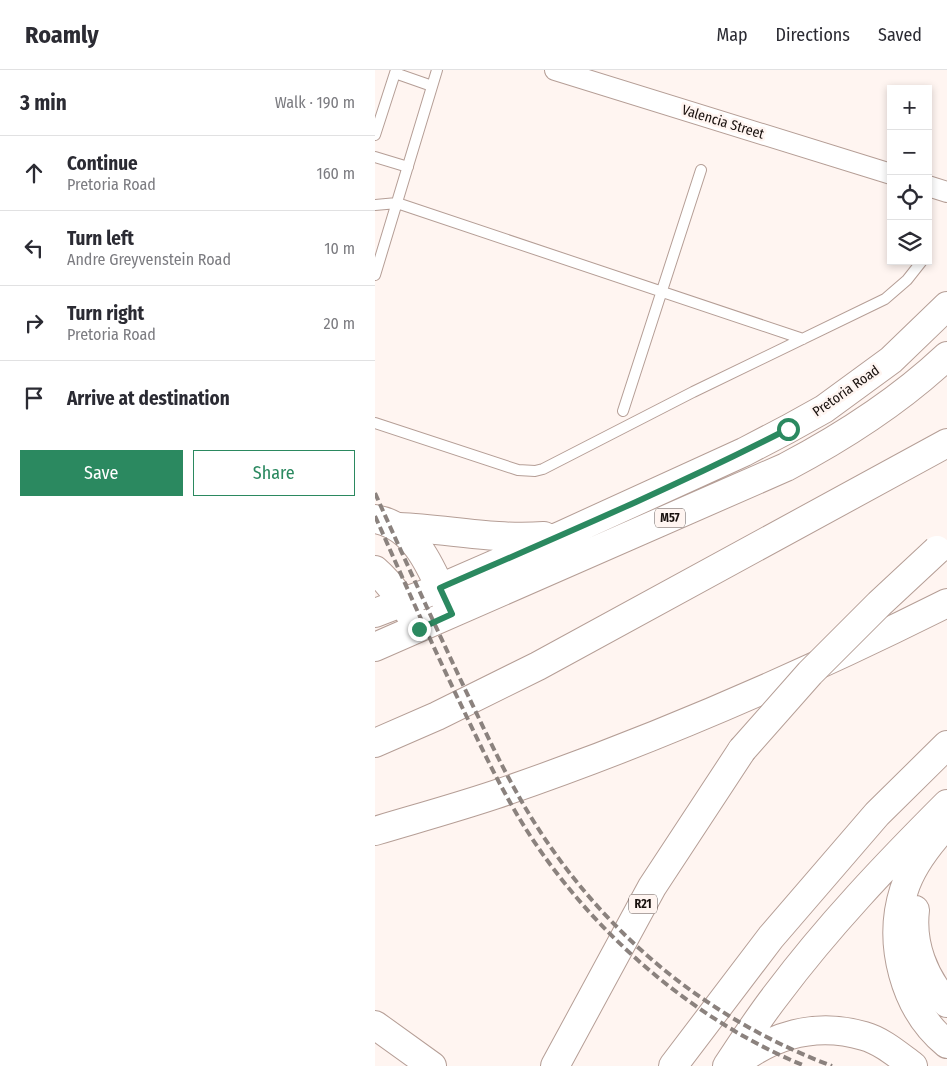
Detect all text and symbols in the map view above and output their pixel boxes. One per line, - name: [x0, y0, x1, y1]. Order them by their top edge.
- text: Roamly: [25, 21, 99, 49]
- text: Map: [716, 24, 748, 46]
- text: Directions: [776, 24, 850, 46]
- text: Saved: [878, 24, 922, 46]
- map controls: [887, 85, 932, 265]
- button: +: [887, 85, 932, 130]
- text: 3 min: [20, 90, 67, 116]
- text: Walk · 190 m: [275, 93, 355, 112]
- street label: Valencia Street: [680, 101, 767, 143]
- button: −: [887, 130, 932, 175]
- text: Continue: [67, 152, 138, 175]
- icon: ahead: [20, 159, 48, 187]
- text: 160 m: [316, 164, 355, 183]
- text: Pretoria Road: [67, 175, 156, 194]
- button: locate: [887, 175, 932, 220]
- button: layers: [887, 220, 932, 265]
- text: Turn left: [67, 227, 134, 250]
- icon: left: [20, 234, 48, 262]
- text: 10 m: [324, 239, 355, 258]
- text: Andre Greyvenstein Road: [67, 250, 231, 269]
- text: Turn right: [67, 302, 144, 325]
- icon: right: [20, 309, 48, 337]
- text: 20 m: [324, 314, 355, 333]
- text: Pretoria Road: [67, 325, 156, 344]
- street label: Pretoria Road: [809, 362, 883, 420]
- icon: arrive: [20, 384, 48, 412]
- text: Arrive at destination: [67, 387, 230, 410]
- route start: [777, 418, 800, 441]
- button: Save: [20, 450, 183, 496]
- button: Share: [193, 450, 355, 496]
- road number: M57: [655, 508, 685, 528]
- route end: [408, 618, 431, 641]
- road number: R21: [629, 894, 657, 914]

